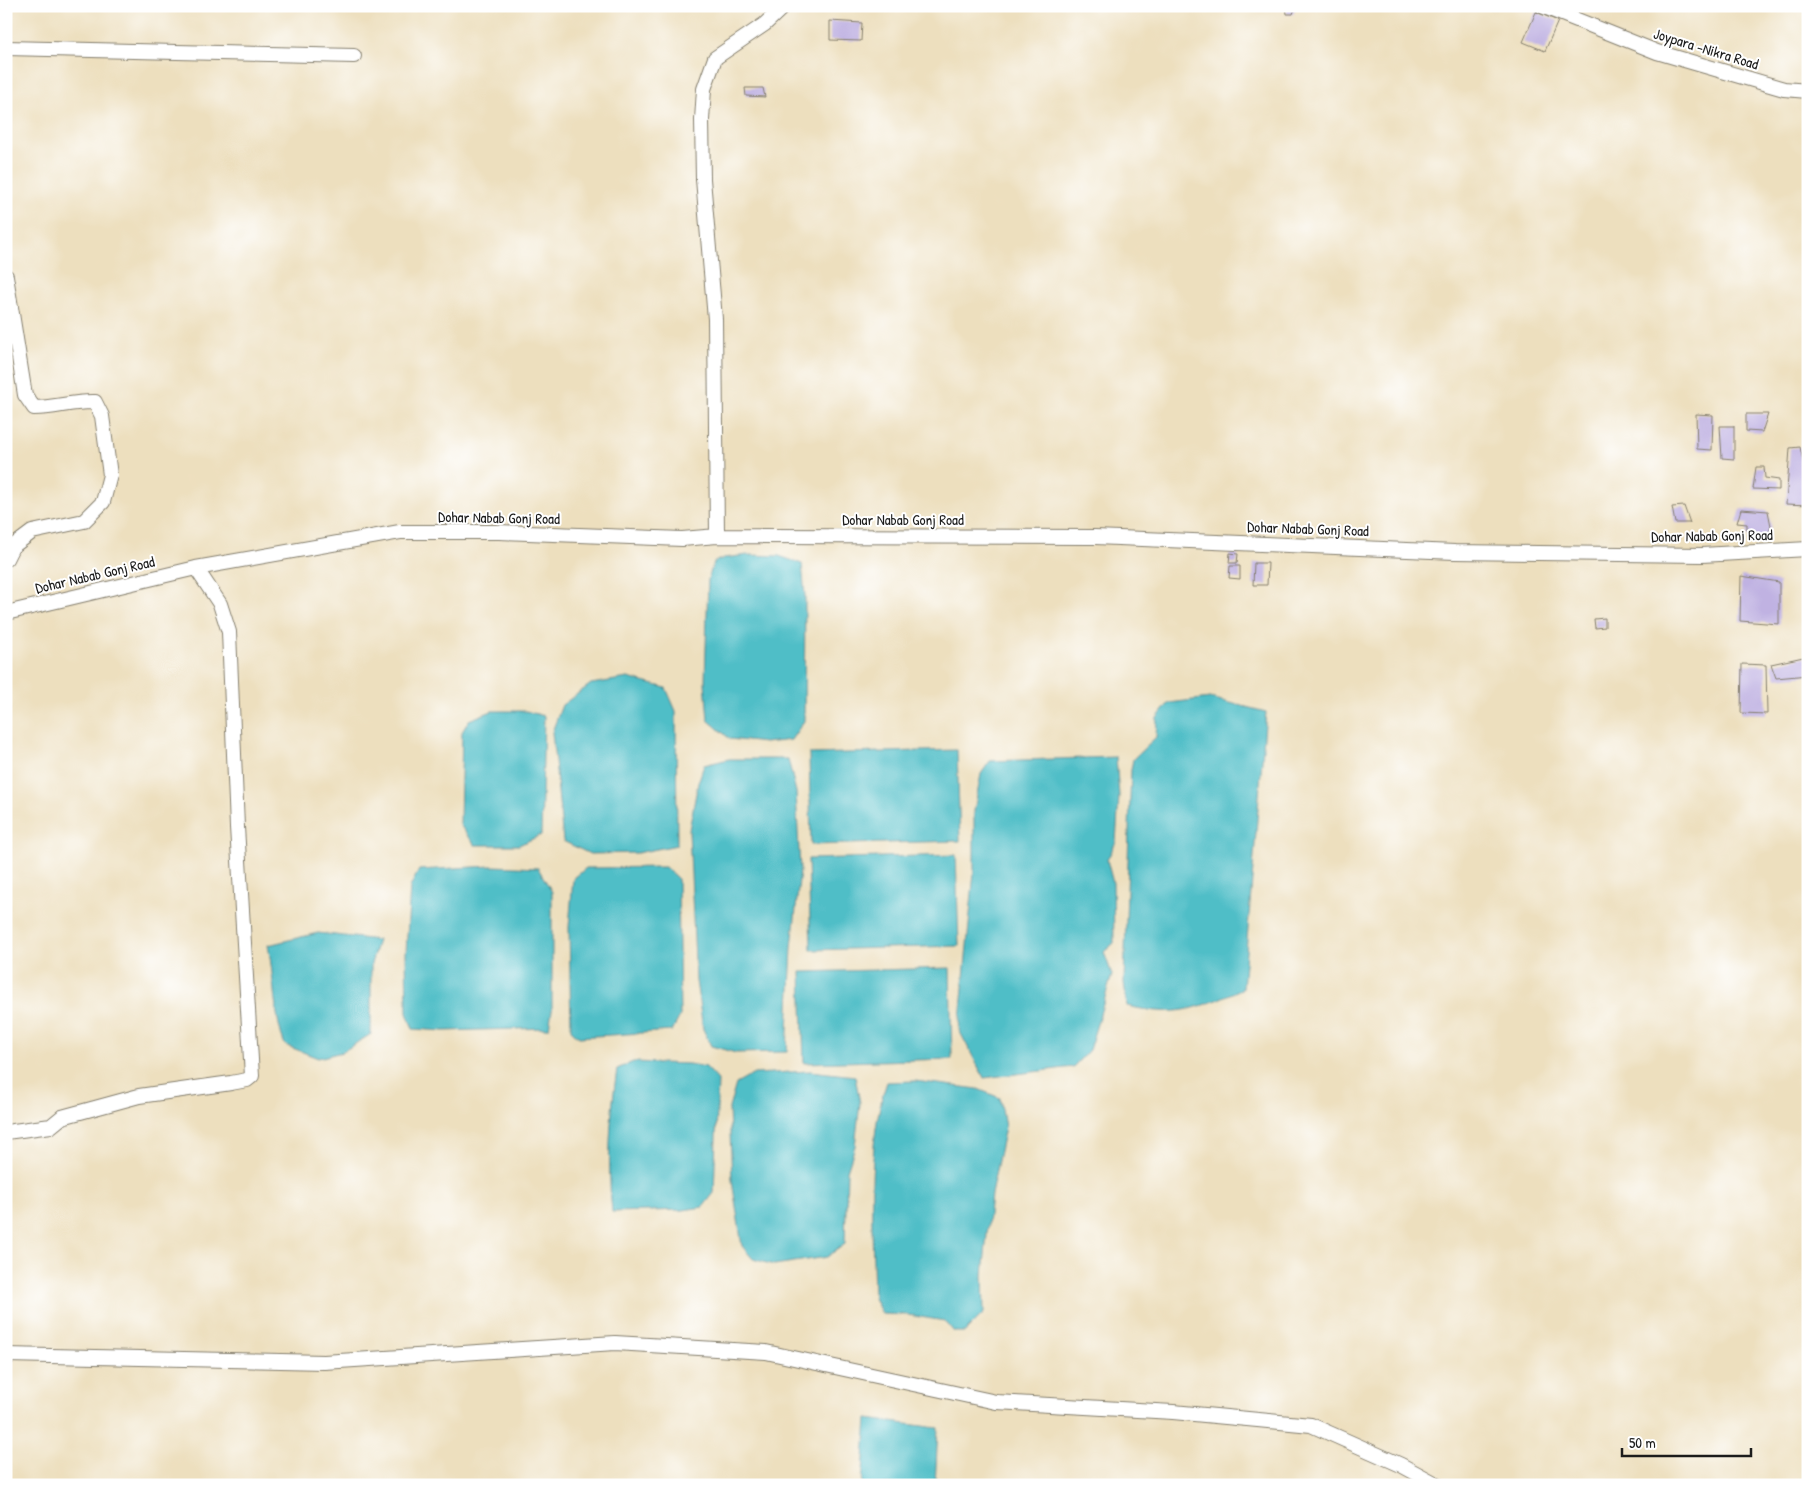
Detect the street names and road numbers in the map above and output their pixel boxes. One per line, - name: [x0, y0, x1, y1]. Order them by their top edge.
- street label: Joypara -Nikra Road: [1651, 23, 1761, 74]
- street label: Dohar Nabab Gonj Road: [438, 506, 560, 529]
- street label: Dohar Nabab Gonj Road: [842, 509, 964, 530]
- street label: Dohar Nabab Gonj Road: [1247, 516, 1369, 541]
- street label: Dohar Nabab Gonj Road: [1651, 524, 1773, 547]
- street label: Dohar Nabab Gonj Road: [33, 551, 157, 598]

